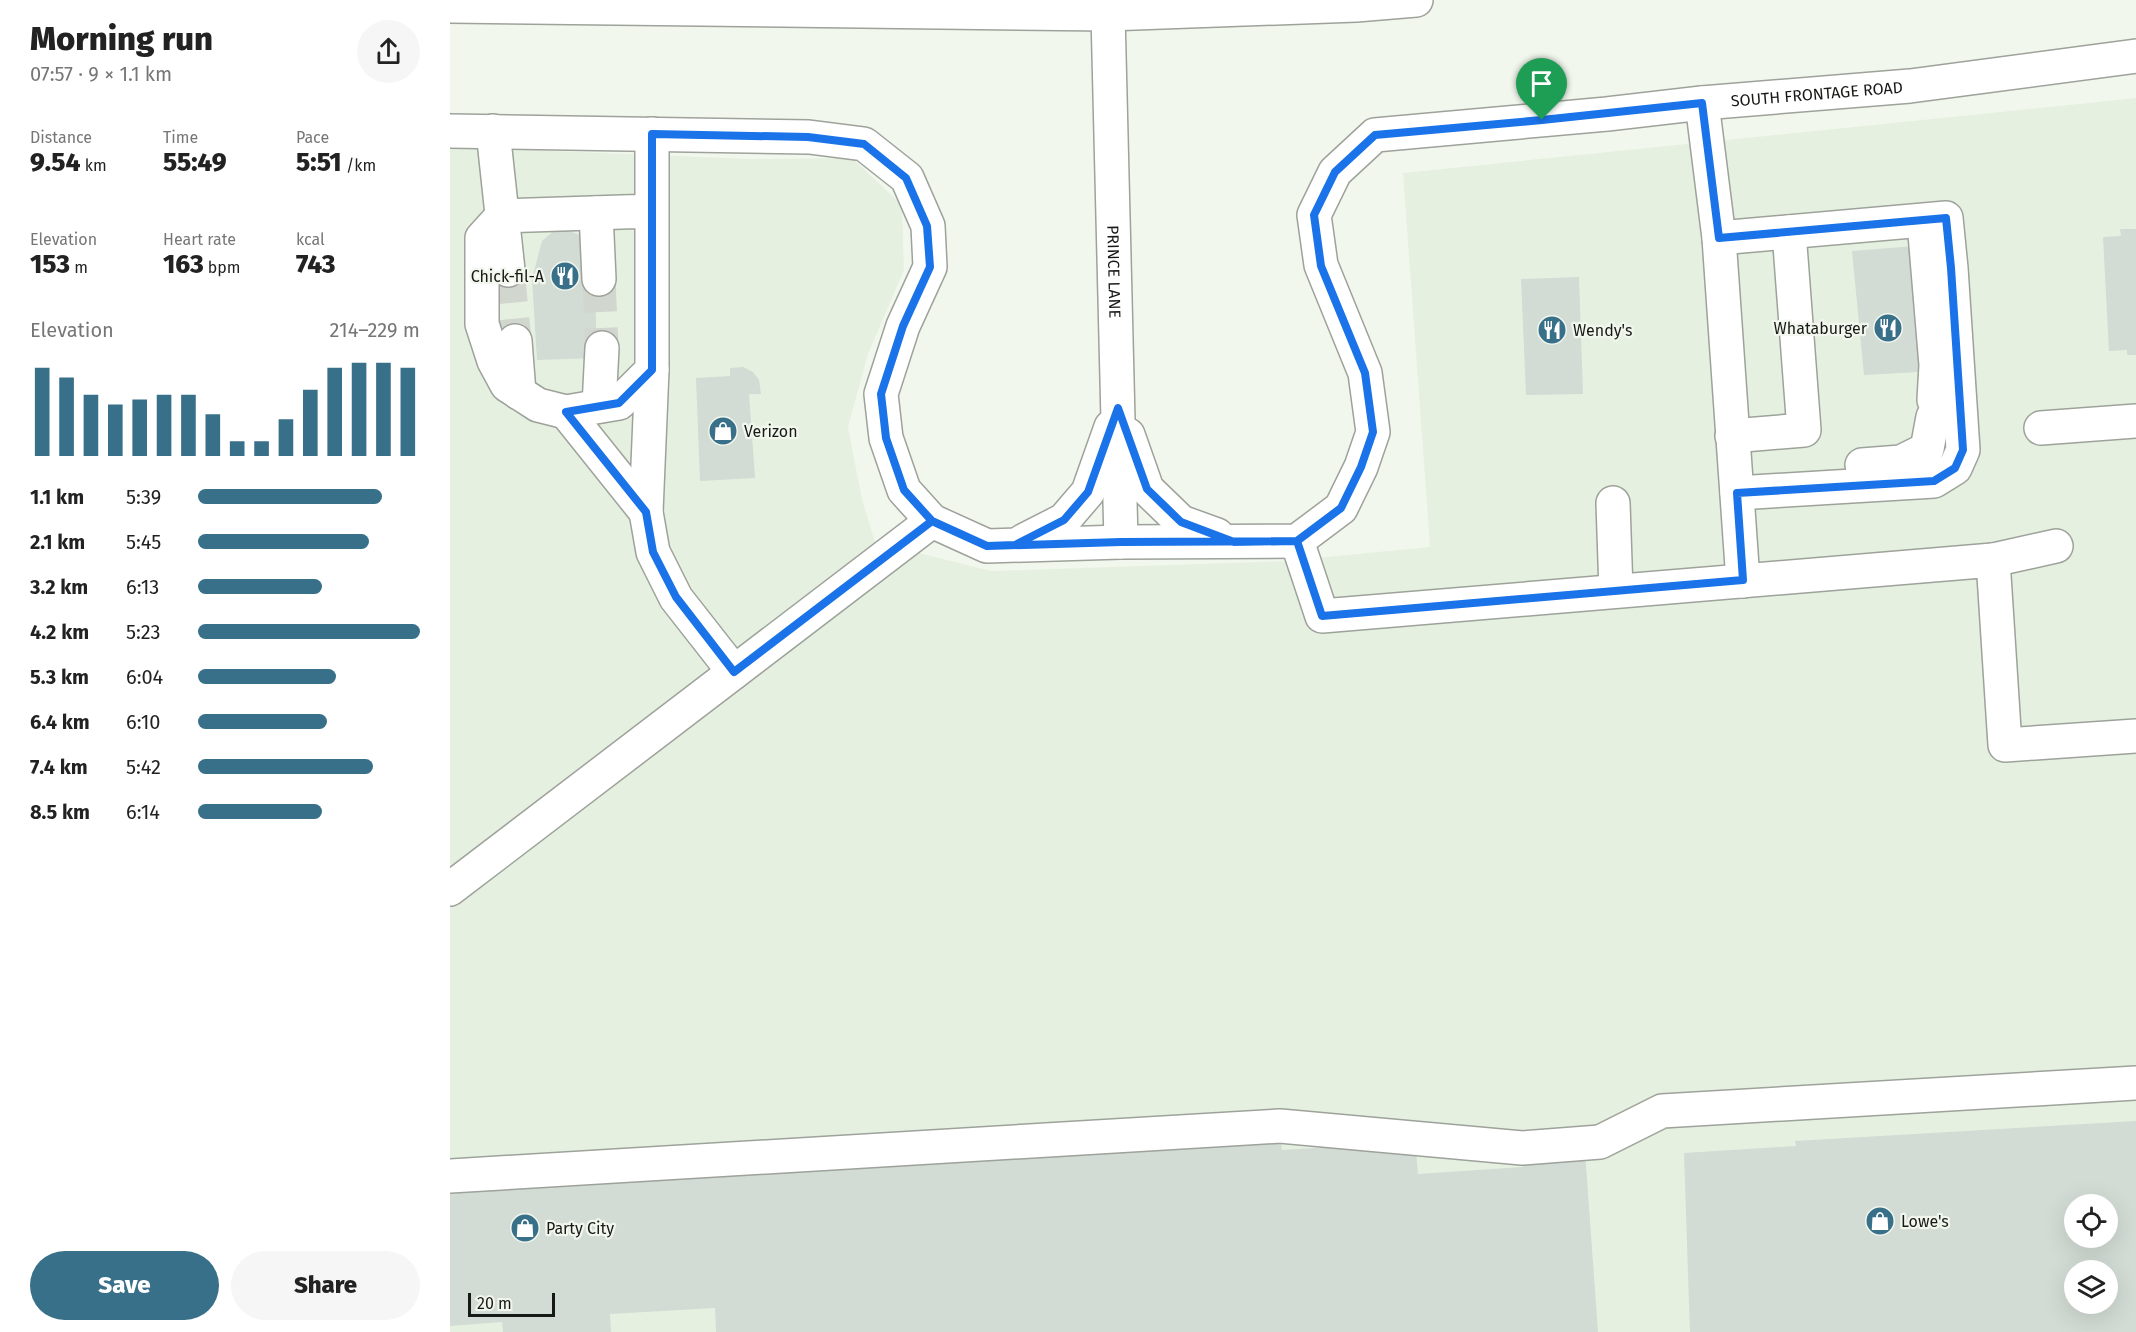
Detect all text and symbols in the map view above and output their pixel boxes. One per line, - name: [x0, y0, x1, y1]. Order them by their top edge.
- text: Morning run: [30, 19, 213, 59]
- button: share: [357, 20, 420, 83]
- pin: [1516, 58, 1567, 120]
- text: 07:57 · 9 × 1.1 km: [30, 62, 172, 86]
- icon: arrive: [1525, 67, 1558, 100]
- street label: SOUTH FRONTAGE ROAD: [1730, 77, 1904, 110]
- text: Distance: [30, 128, 92, 147]
- text: Time: [163, 128, 198, 147]
- text: Pace: [296, 128, 329, 147]
- text: 9.54: [30, 147, 81, 178]
- text: 55:49: [163, 147, 227, 178]
- text: 5:51: [296, 147, 342, 178]
- text: km: [81, 156, 107, 175]
- text: /km: [342, 156, 376, 175]
- street label: PRINCE LANE: [1104, 225, 1125, 318]
- text: Elevation: [30, 230, 97, 249]
- text: Heart rate: [163, 230, 236, 249]
- text: kcal: [296, 230, 325, 249]
- text: 153: [30, 249, 70, 280]
- text: 163: [163, 249, 204, 280]
- text: 743: [296, 249, 336, 280]
- text: m: [70, 258, 88, 277]
- text: bpm: [204, 258, 241, 277]
- restaurant icon: Chick-fil-A: [549, 260, 581, 292]
- place label: Chick-fil-A: [471, 267, 545, 286]
- restaurant icon: Whataburger: [1872, 312, 1904, 344]
- restaurant icon: Wendy's: [1536, 314, 1568, 346]
- text: Elevation: [30, 318, 114, 342]
- text: 214–229 m: [330, 318, 420, 342]
- place label: Whataburger: [1774, 319, 1868, 338]
- place label: Wendy's: [1573, 321, 1632, 340]
- shop icon: Verizon: [707, 415, 739, 447]
- place label: Verizon: [744, 422, 798, 441]
- text: 1.1 km: [30, 485, 84, 509]
- text: 5:39: [126, 485, 161, 509]
- text: 2.1 km: [30, 530, 85, 554]
- text: 5:45: [126, 530, 161, 554]
- text: 3.2 km: [30, 575, 88, 599]
- text: 6:13: [126, 575, 159, 599]
- text: 4.2 km: [30, 620, 89, 644]
- text: 5:23: [126, 620, 161, 644]
- text: 5.3 km: [30, 665, 89, 689]
- text: 6:04: [126, 665, 163, 689]
- text: 6.4 km: [30, 710, 90, 734]
- text: 6:10: [126, 710, 160, 734]
- text: 7.4 km: [30, 755, 88, 779]
- text: 5:42: [126, 755, 161, 779]
- text: 8.5 km: [30, 800, 90, 824]
- text: 6:14: [126, 800, 160, 824]
- map controls: [2064, 1194, 2118, 1314]
- button: locate: [2064, 1194, 2118, 1248]
- shop icon: Lowe's: [1864, 1205, 1896, 1237]
- shop icon: Party City: [509, 1212, 541, 1244]
- place label: Lowe's: [1901, 1212, 1949, 1231]
- place label: Party City: [546, 1219, 614, 1238]
- button: Save: [30, 1251, 219, 1320]
- button: Share: [231, 1251, 420, 1320]
- button: layers: [2064, 1260, 2118, 1314]
- scale bar: [468, 1290, 555, 1318]
- text: 20 m: [477, 1294, 512, 1313]

